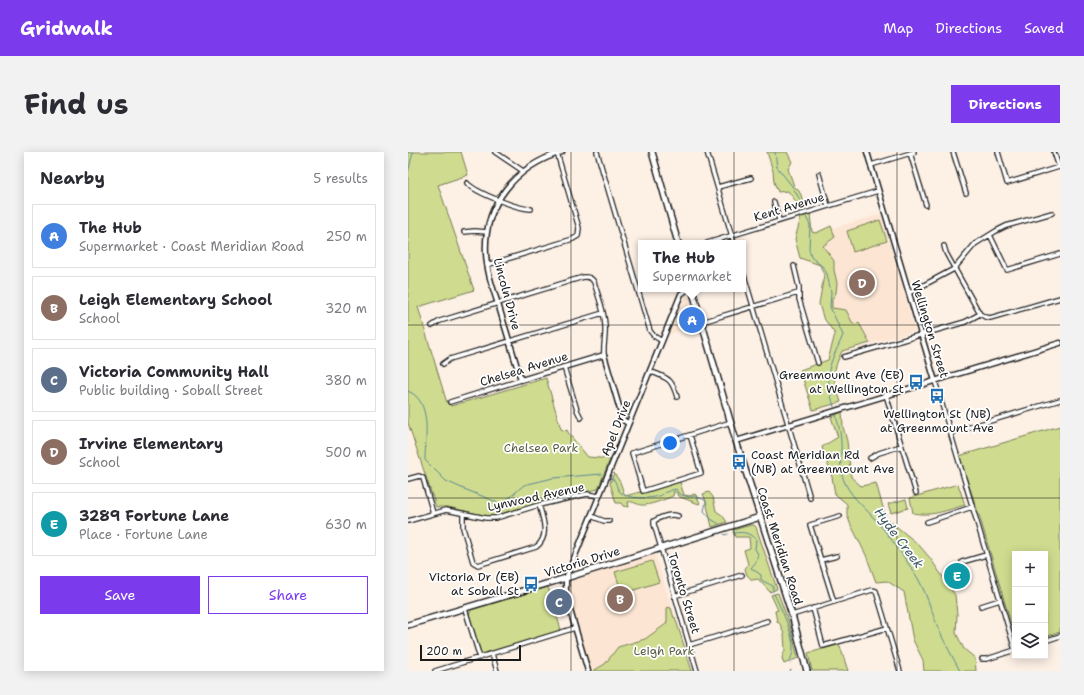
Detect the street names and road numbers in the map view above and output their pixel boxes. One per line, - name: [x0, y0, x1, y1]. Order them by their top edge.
- street label: Kent Avenue: [752, 189, 826, 225]
- street label: Lincoln Drive: [490, 256, 524, 332]
- street label: Wellington Street: [908, 278, 952, 380]
- street label: Chelsea Avenue: [478, 348, 570, 390]
- street label: Apel Drive: [597, 397, 635, 459]
- street label: Lynwood Avenue: [486, 479, 586, 515]
- street label: Coast Meridian Road: [753, 485, 807, 607]
- street label: Victoria Drive: [542, 543, 622, 581]
- street label: Toronto Street: [664, 550, 704, 636]

